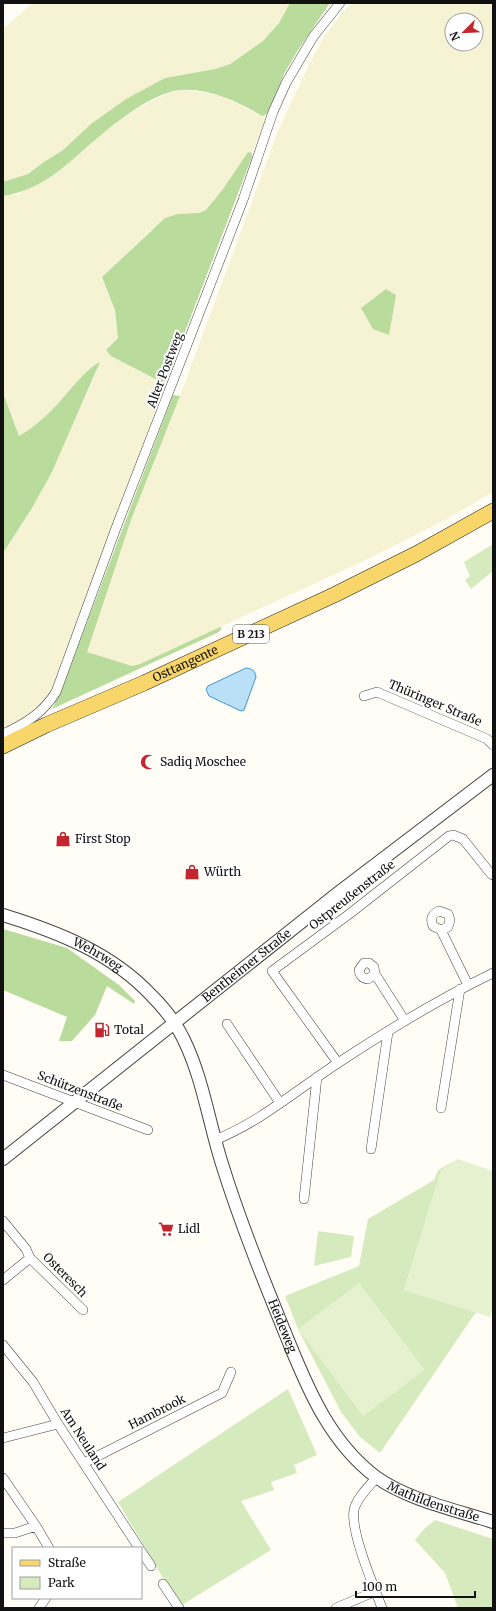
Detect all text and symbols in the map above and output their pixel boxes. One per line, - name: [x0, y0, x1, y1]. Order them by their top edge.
- north arrow: [444, 12, 484, 52]
- text: N: [447, 29, 463, 43]
- street label: Alter Postweg: [143, 329, 186, 411]
- road number: B 213: [233, 625, 269, 643]
- street label: Osttangente: [150, 642, 220, 685]
- street label: Thüringer Straße: [386, 676, 484, 729]
- mosque icon: Sadiq Moschee: [139, 753, 157, 771]
- place label: Sadiq Moschee: [160, 754, 246, 769]
- shop icon: First Stop: [54, 830, 72, 848]
- place label: First Stop: [75, 831, 131, 846]
- street label: Ostpreußenstraße: [306, 857, 397, 933]
- shop icon: Würth: [183, 863, 201, 881]
- place label: Würth: [203, 864, 241, 879]
- street label: Bentheimer Straße: [199, 925, 294, 1005]
- street label: Wehrweg: [70, 934, 126, 975]
- fuel station icon: Total: [93, 1021, 111, 1039]
- place label: Total: [114, 1022, 144, 1037]
- street label: Schützenstraße: [35, 1067, 125, 1114]
- supermarket icon: Lidl: [157, 1220, 175, 1238]
- place label: Lidl: [178, 1221, 201, 1236]
- street label: Osteresch: [40, 1249, 91, 1300]
- street label: Heideweg: [265, 1297, 301, 1356]
- street label: Hambrook: [126, 1391, 188, 1432]
- street label: Am Neuland: [57, 1404, 109, 1473]
- street label: Mathildenstraße: [385, 1478, 481, 1524]
- legend: [12, 1547, 142, 1599]
- text: Straße: [48, 1555, 86, 1570]
- scale bar: [356, 1573, 475, 1599]
- text: Park: [48, 1575, 75, 1590]
- text: 100 m: [362, 1579, 397, 1594]

